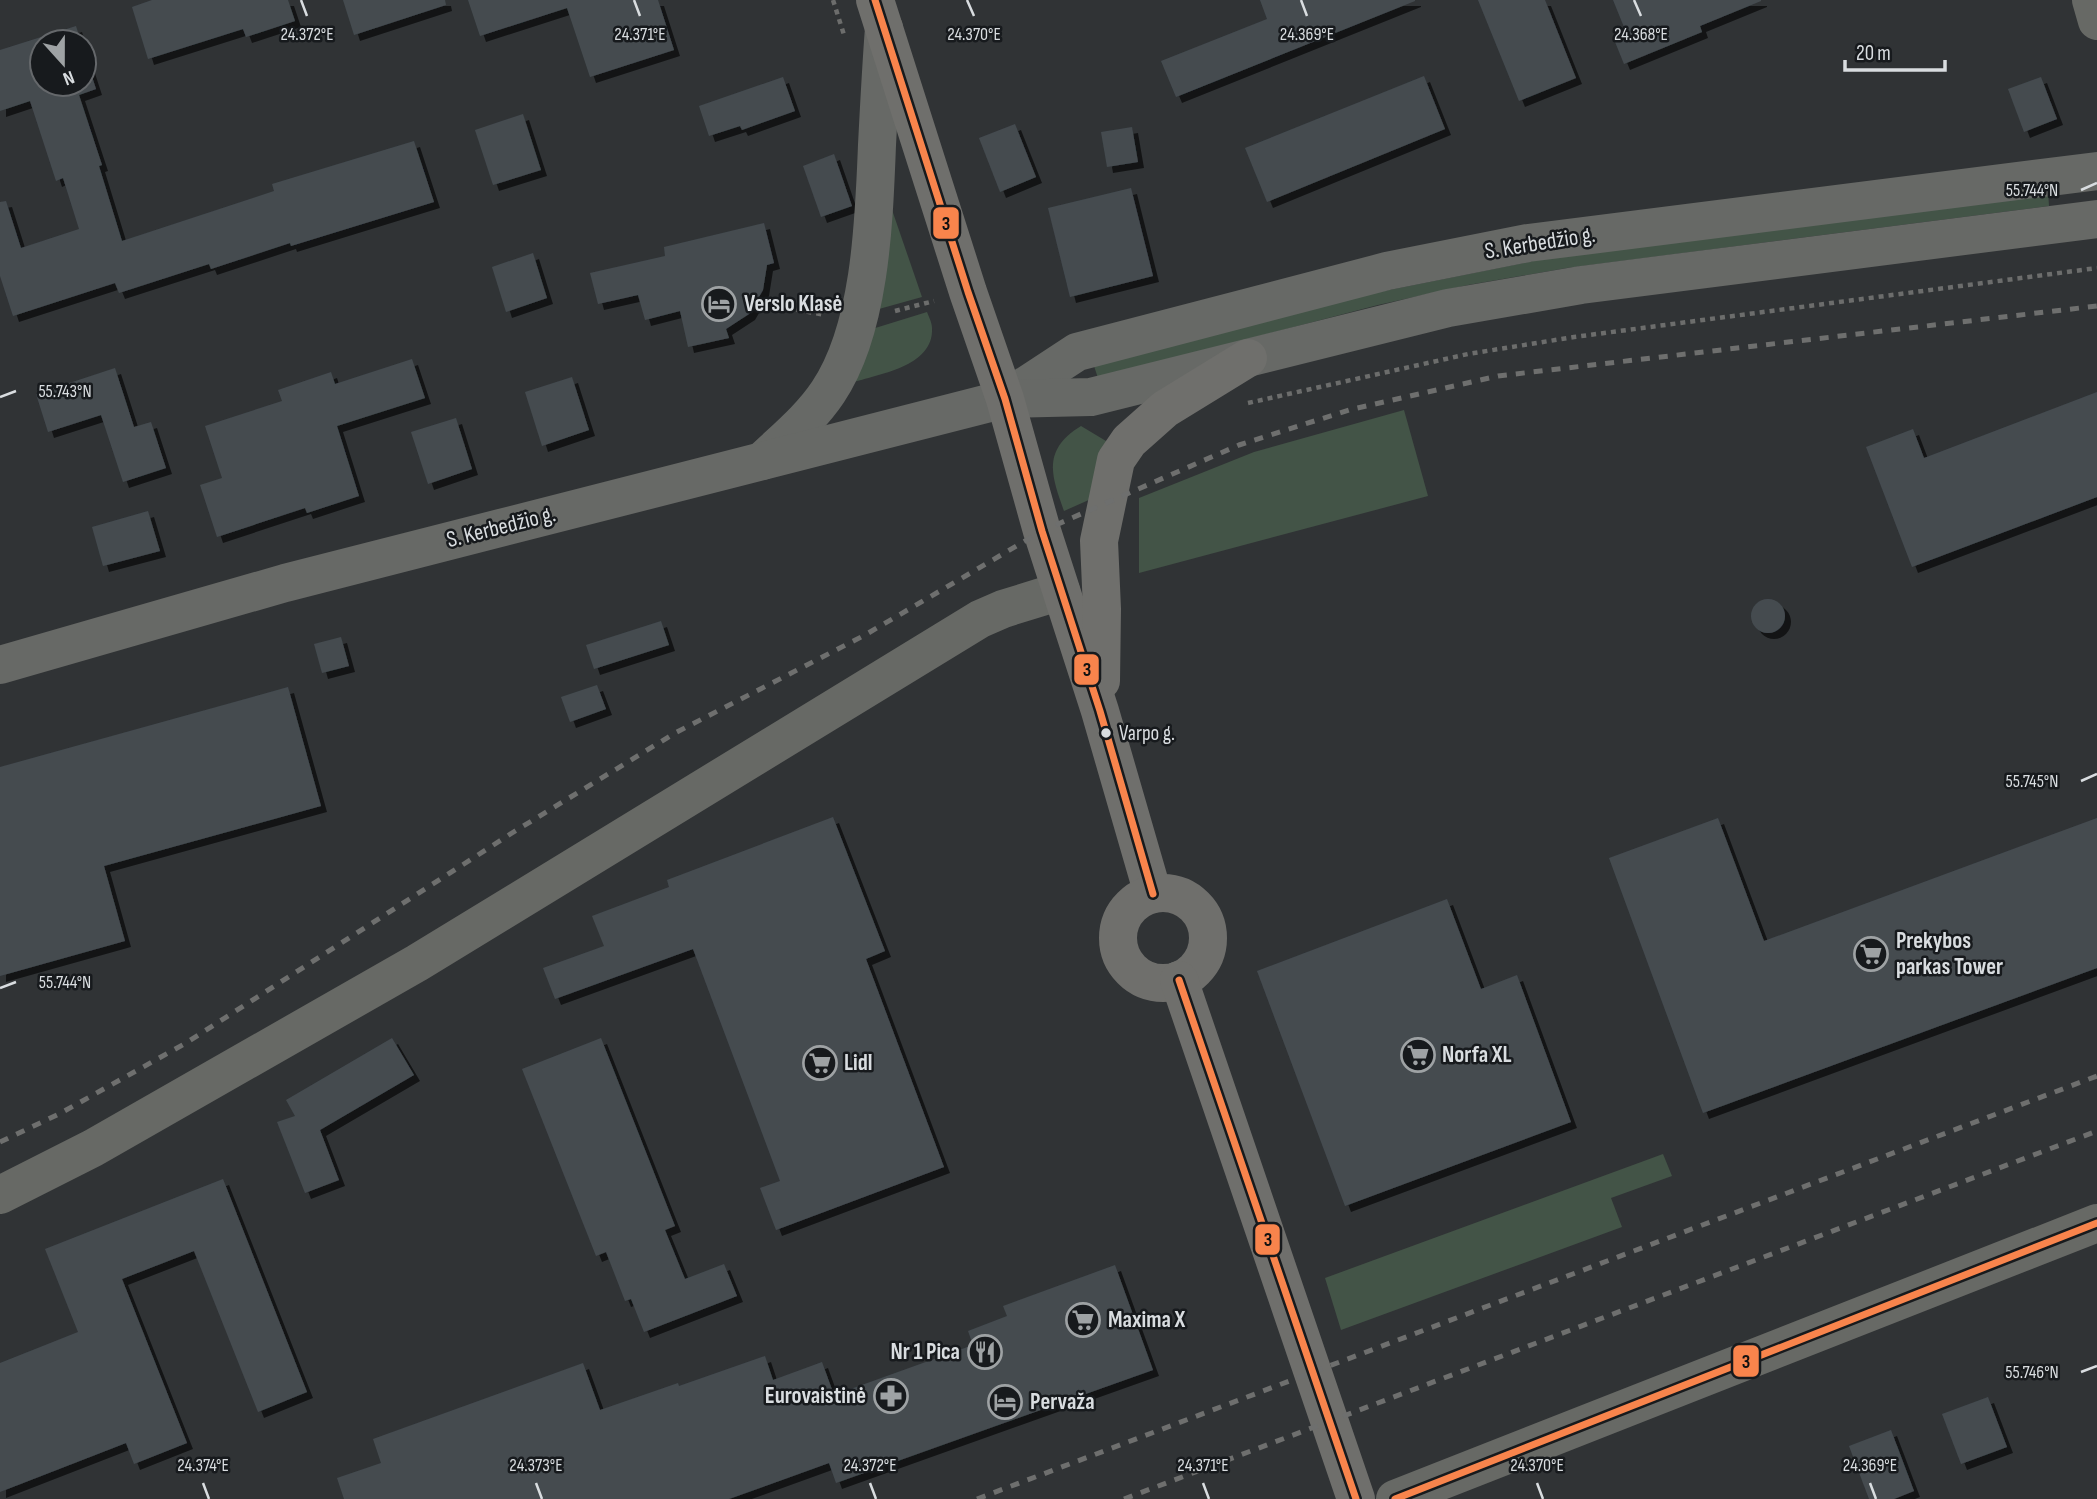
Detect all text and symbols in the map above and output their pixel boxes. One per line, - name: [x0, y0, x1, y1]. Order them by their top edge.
- text: 24.372°E: [280, 24, 334, 45]
- text: 24.371°E: [614, 24, 666, 45]
- text: 24.370°E: [947, 24, 1001, 45]
- text: 24.369°E: [1280, 24, 1334, 45]
- text: 24.368°E: [1614, 24, 1668, 45]
- north arrow: [28, 28, 98, 98]
- scale bar: [1845, 28, 1945, 72]
- text: 20 m: [1856, 41, 1891, 66]
- text: N: [60, 65, 77, 90]
- text: 55.744°N: [2006, 180, 2058, 201]
- line badge: 3: [932, 206, 960, 240]
- text: 3: [942, 213, 950, 236]
- street label: S. Kerbedžio g.: [1483, 220, 1597, 266]
- hotel icon: Verslo Klasė: [700, 285, 738, 323]
- place label: Verslo Klasė: [744, 290, 842, 318]
- text: 55.743°N: [38, 381, 92, 402]
- street label: S. Kerbedžio g.: [444, 500, 558, 554]
- line badge: 3: [1073, 653, 1100, 686]
- text: 3: [1083, 659, 1091, 682]
- place label: Varpo g.: [1119, 721, 1175, 746]
- marker: Varpo g.: [1099, 726, 1113, 740]
- text: 55.745°N: [2006, 771, 2058, 792]
- place label: Prekybos parkas Tower: [1896, 927, 2003, 981]
- supermarket icon: Prekybos parkas Tower: [1852, 935, 1890, 973]
- text: 55.744°N: [39, 972, 91, 993]
- supermarket icon: Norfa XL: [1399, 1036, 1437, 1074]
- place label: Norfa XL: [1442, 1041, 1511, 1069]
- supermarket icon: Lidl: [801, 1044, 839, 1082]
- place label: Lidl: [844, 1049, 872, 1077]
- line badge: 3: [1254, 1223, 1281, 1256]
- text: 3: [1264, 1229, 1272, 1252]
- supermarket icon: Maxima X: [1064, 1301, 1102, 1339]
- place label: Maxima X: [1108, 1306, 1185, 1334]
- restaurant icon: Nr 1 Pica: [966, 1333, 1004, 1371]
- place label: Nr 1 Pica: [890, 1338, 960, 1366]
- line badge: 3: [1732, 1344, 1760, 1378]
- text: 3: [1742, 1351, 1750, 1374]
- text: 55.746°N: [2005, 1362, 2059, 1383]
- pharmacy icon: Eurovaistinė: [872, 1377, 910, 1415]
- place label: Eurovaistinė: [765, 1382, 866, 1410]
- hotel icon: Pervaža: [986, 1383, 1024, 1421]
- place label: Pervaža: [1030, 1388, 1095, 1416]
- text: 24.374°E: [177, 1455, 229, 1476]
- text: 24.373°E: [509, 1455, 563, 1476]
- text: 24.372°E: [843, 1455, 897, 1476]
- text: 24.371°E: [1177, 1455, 1229, 1476]
- text: 24.370°E: [1510, 1455, 1564, 1476]
- text: 24.369°E: [1843, 1455, 1897, 1476]

